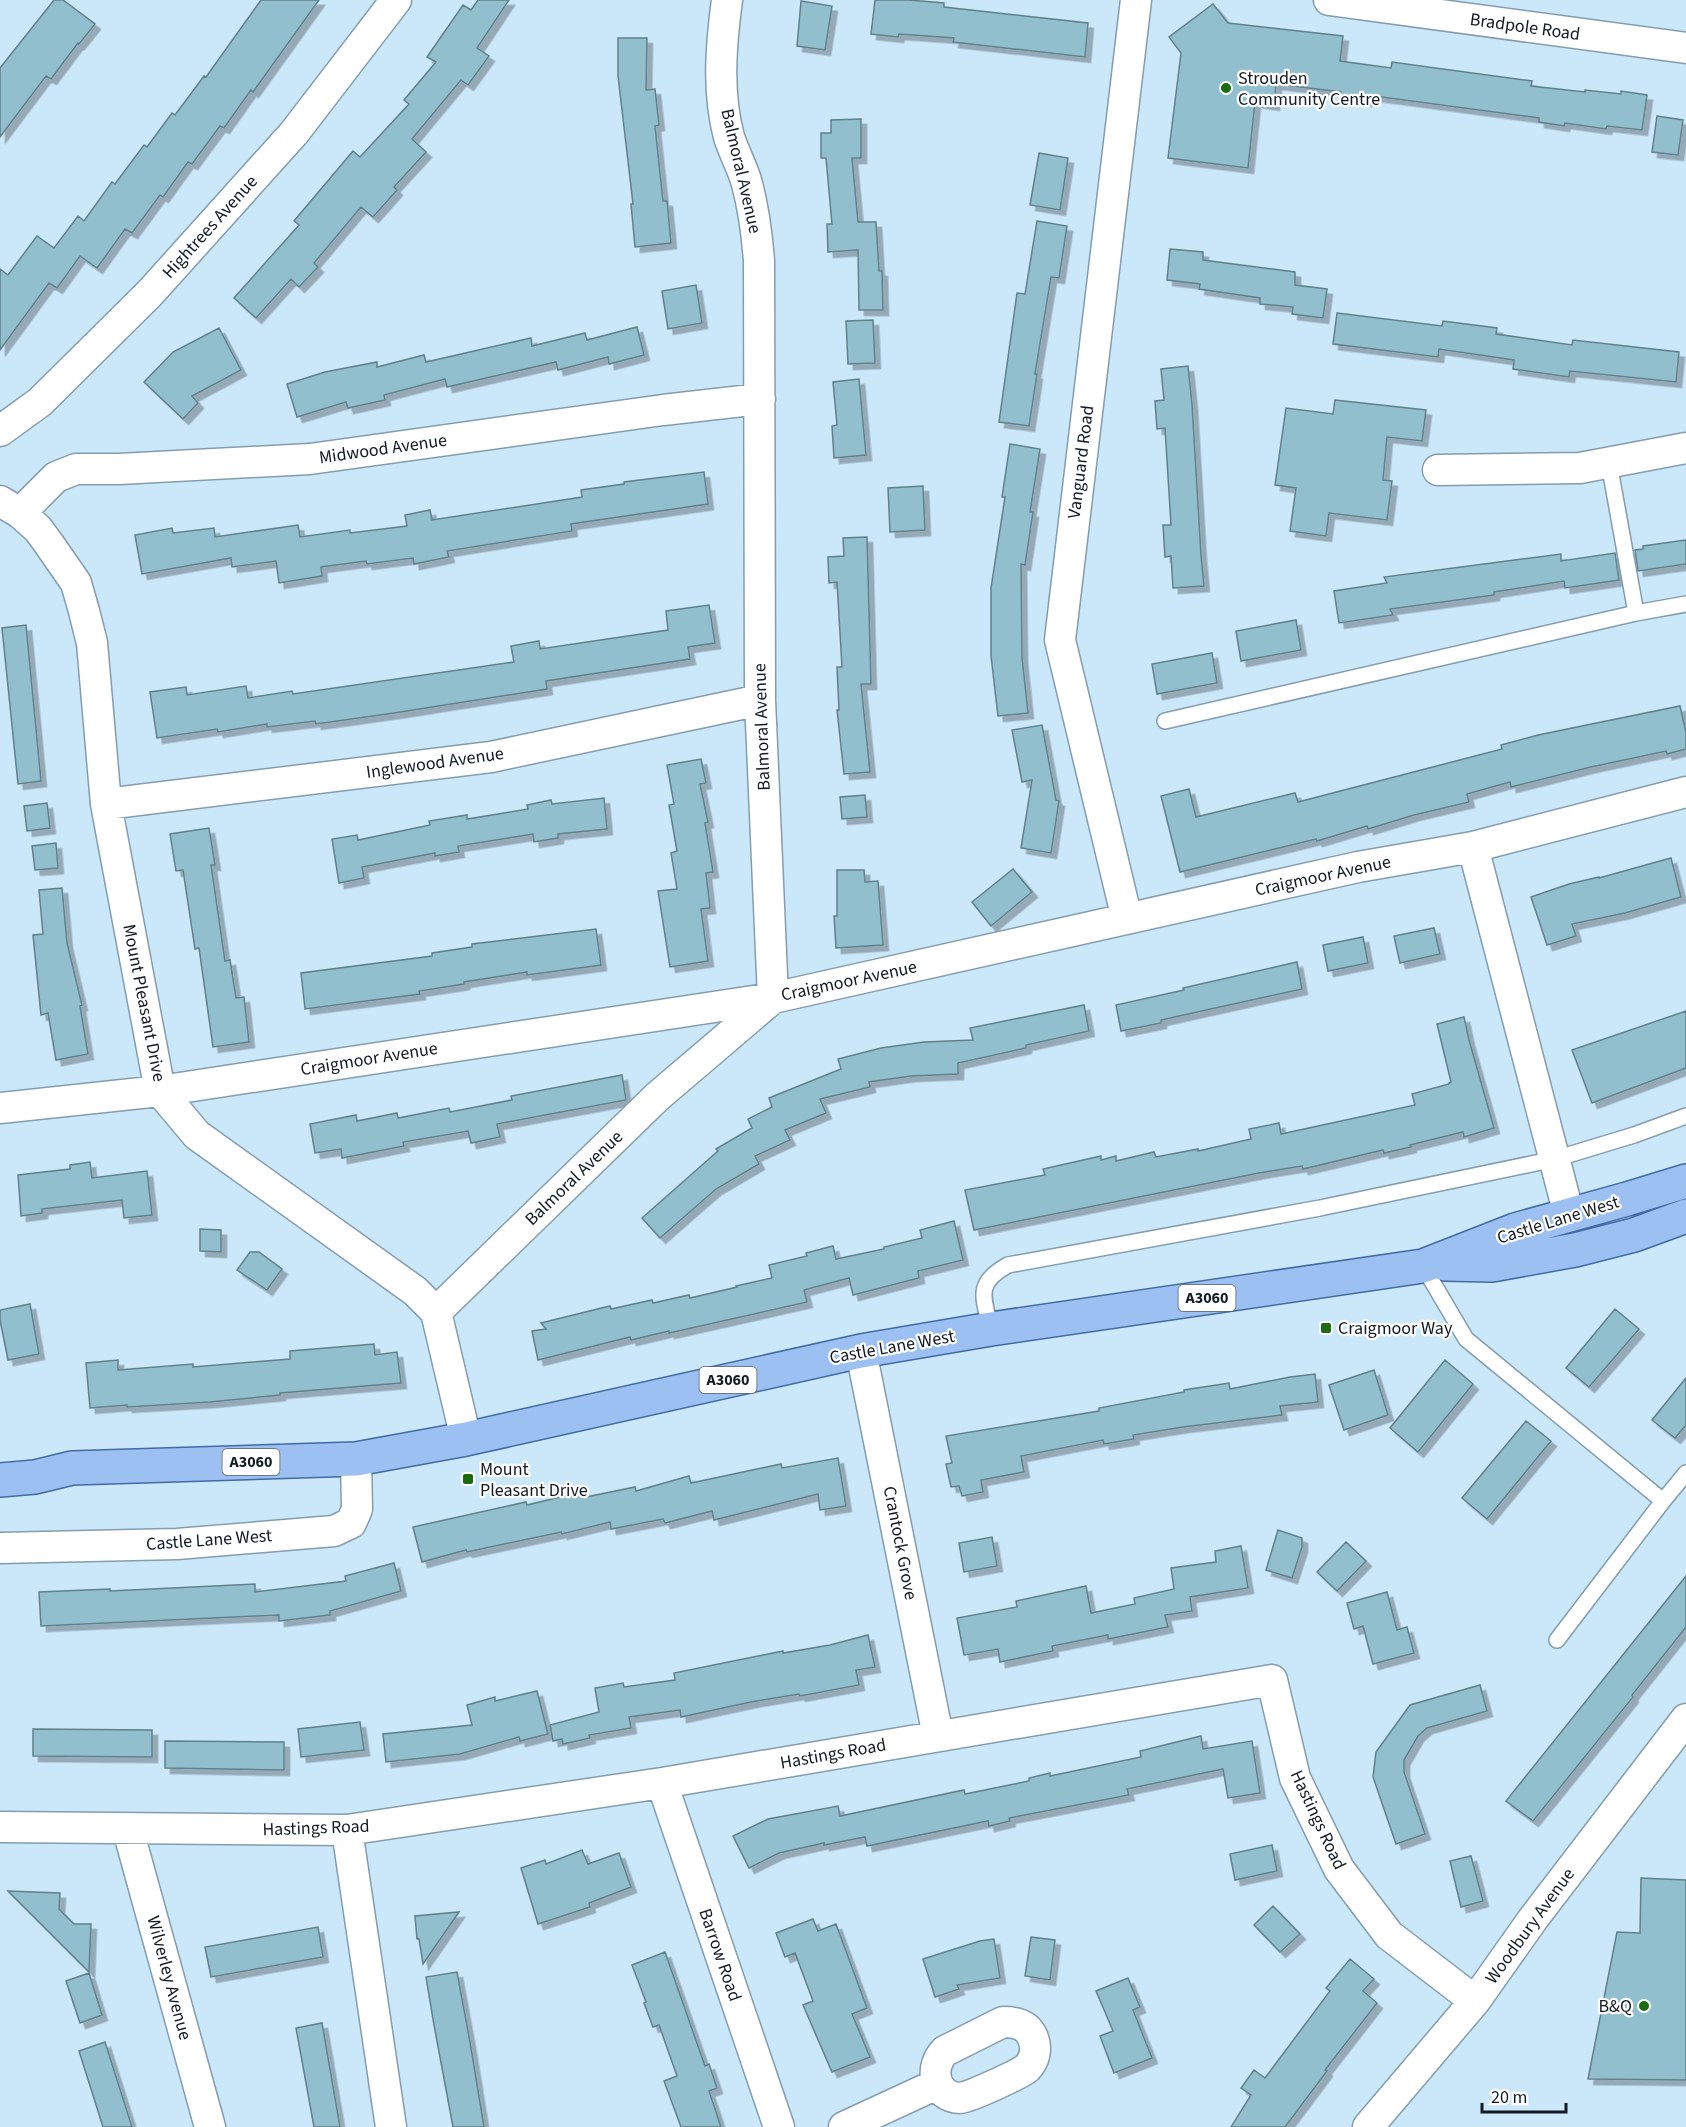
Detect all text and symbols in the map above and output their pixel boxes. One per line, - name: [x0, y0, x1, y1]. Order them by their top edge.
- street label: Bradpole Road: [1468, 7, 1582, 47]
- place label: Strouden Community Centre: [1238, 66, 1380, 112]
- marker: Strouden Community Centre: [1219, 81, 1233, 95]
- street label: Balmoral Avenue: [714, 106, 768, 236]
- street label: Hightrees Avenue: [157, 170, 263, 284]
- street label: Vanguard Road: [1062, 404, 1100, 520]
- street label: Midwood Avenue: [317, 428, 449, 470]
- street label: Balmoral Avenue: [747, 663, 777, 791]
- street label: Inglewood Avenue: [365, 741, 505, 785]
- street label: Craigmoor Avenue: [1253, 849, 1393, 903]
- street label: Mount Pleasant Drive: [116, 922, 172, 1084]
- street label: Craigmoor Avenue: [779, 954, 919, 1008]
- street label: Craigmoor Avenue: [299, 1036, 439, 1082]
- street label: Balmoral Avenue: [519, 1125, 629, 1231]
- street label: Castle Lane West: [1494, 1190, 1622, 1250]
- road number: A3060: [1178, 1285, 1236, 1311]
- place label: Craigmoor Way: [1338, 1316, 1453, 1341]
- marker: Craigmoor Way: [1319, 1321, 1333, 1335]
- street label: Castle Lane West: [828, 1324, 956, 1370]
- road number: A3060: [700, 1367, 756, 1393]
- road number: A3060: [222, 1449, 280, 1475]
- place label: Mount Pleasant Drive: [480, 1457, 588, 1503]
- marker: Mount Pleasant Drive: [461, 1472, 475, 1486]
- street label: Crantock Grove: [877, 1484, 923, 1602]
- street label: Castle Lane West: [145, 1523, 273, 1557]
- street label: Hastings Road: [778, 1732, 888, 1776]
- street label: Hastings Road: [1284, 1766, 1352, 1874]
- street label: Hastings Road: [262, 1814, 370, 1842]
- street label: Woodbury Avenue: [1479, 1863, 1581, 1989]
- street label: Barrow Road: [692, 1905, 748, 2005]
- street label: Wilverley Avenue: [140, 1913, 198, 2043]
- place label: B&Q: [1599, 1994, 1632, 2019]
- marker: B&Q: [1637, 1999, 1651, 2013]
- scale bar: [1482, 2076, 1566, 2114]
- text: 20 m: [1491, 2085, 1527, 2110]

